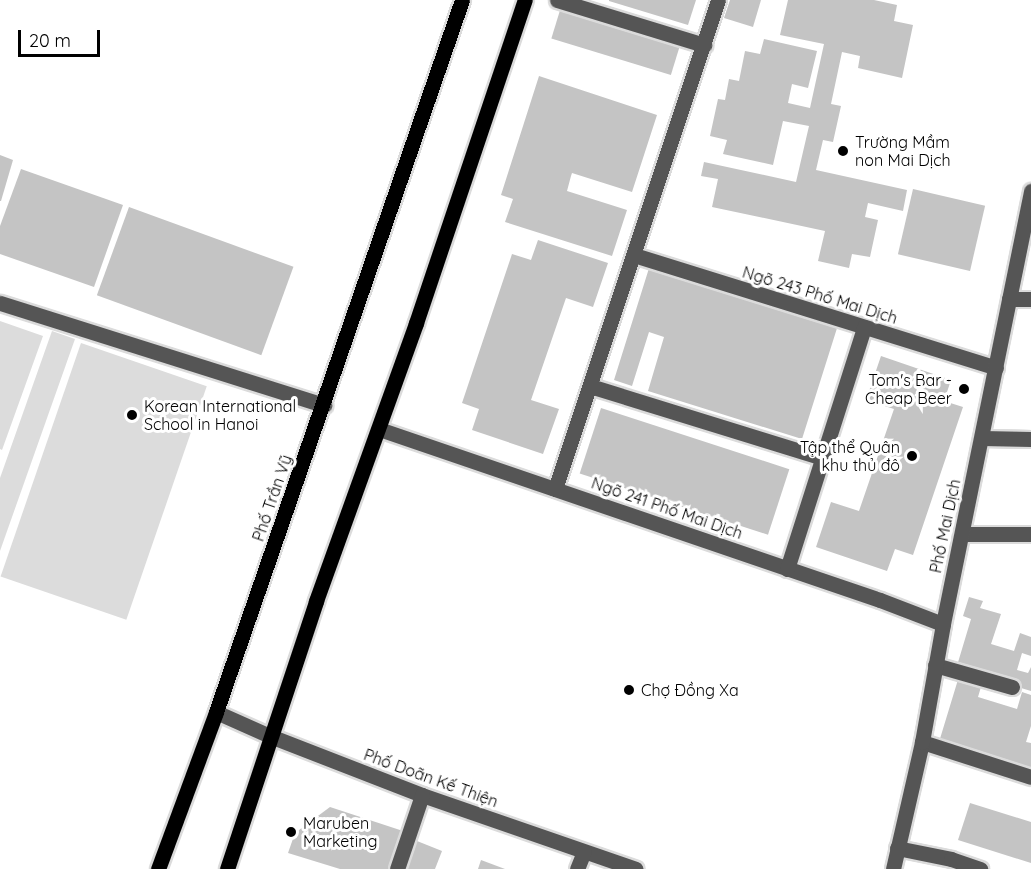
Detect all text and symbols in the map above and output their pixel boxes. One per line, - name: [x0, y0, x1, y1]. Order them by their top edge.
- scale bar: [21, 18, 104, 56]
- text: 20 m: [29, 29, 71, 52]
- place label: Trường Mầm non Mai Dịch: [855, 132, 951, 170]
- marker: Trường Mầm non Mai Dịch: [836, 144, 850, 158]
- street label: Ngõ 243 Phố Mai Dịch: [740, 262, 900, 328]
- place label: Tom's Bar - Cheap Beer: [865, 370, 952, 408]
- marker: Tom's Bar - Cheap Beer: [957, 382, 971, 396]
- place label: Korean International School in Hanoi: [144, 396, 296, 434]
- marker: Korean International School in Hanoi: [125, 408, 139, 422]
- place label: Tập thể Quân khu thủ đô: [800, 437, 900, 475]
- marker: Tập thể Quân khu thủ đô: [905, 449, 919, 463]
- street label: Phố Trần Vỹ: [248, 452, 296, 544]
- street label: Ngõ 241 Phố Mai Dịch: [589, 473, 745, 543]
- street label: Phố Mai Dịch: [926, 477, 964, 575]
- place label: Chợ Đồng Xa: [641, 680, 739, 700]
- marker: Chợ Đồng Xa: [622, 683, 636, 697]
- street label: Phố Doãn Kế Thiện: [361, 745, 501, 811]
- place label: Maruben Marketing: [303, 813, 377, 851]
- marker: Maruben Marketing: [284, 825, 298, 839]

